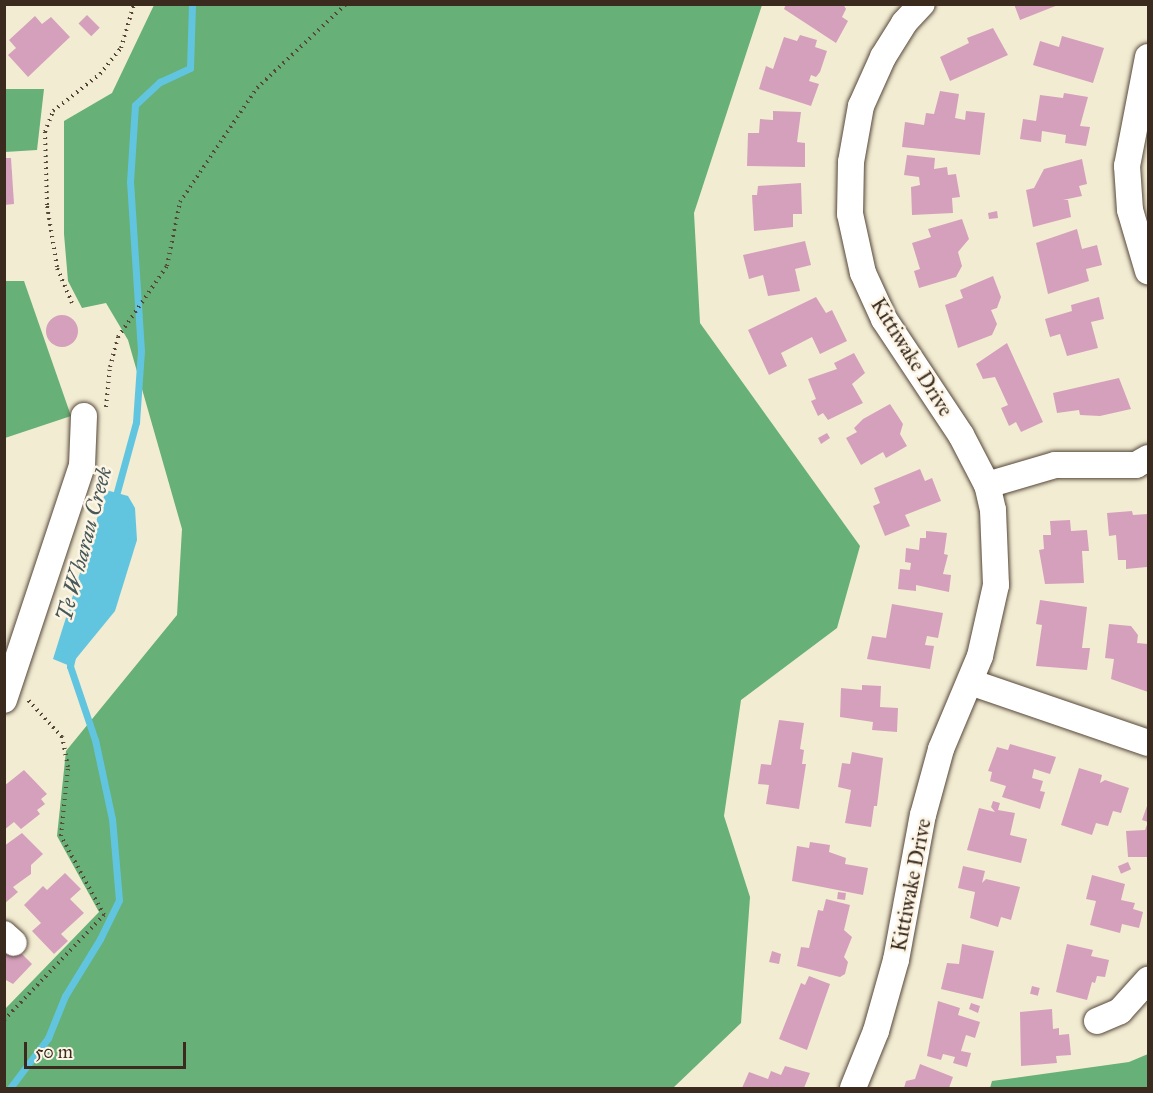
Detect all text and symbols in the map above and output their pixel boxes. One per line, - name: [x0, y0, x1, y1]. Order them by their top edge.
- street label: Kittiwake Drive: [866, 293, 958, 421]
- water label: Te Wharau Creek: [51, 464, 117, 624]
- street label: Kittiwake Drive: [886, 816, 936, 954]
- scale bar: [27, 1030, 189, 1068]
- text: 50 m: [35, 1041, 73, 1063]

